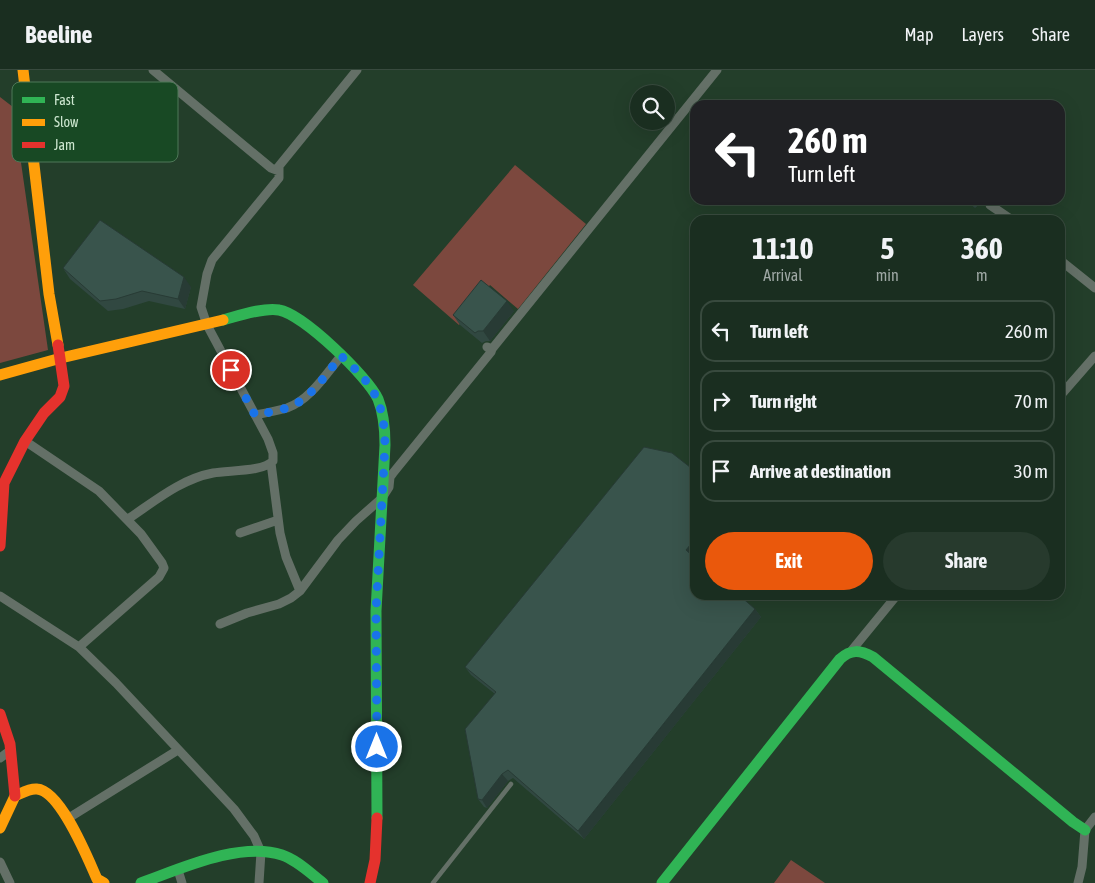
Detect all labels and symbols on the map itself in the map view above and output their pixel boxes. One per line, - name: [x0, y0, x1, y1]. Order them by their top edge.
- legend: [12, 82, 178, 162]
- text: Fast: [54, 92, 75, 108]
- text: Slow: [54, 114, 79, 130]
- text: Jam: [54, 137, 75, 153]
- pin: [210, 349, 252, 391]
- position arrow: [350, 720, 402, 772]

